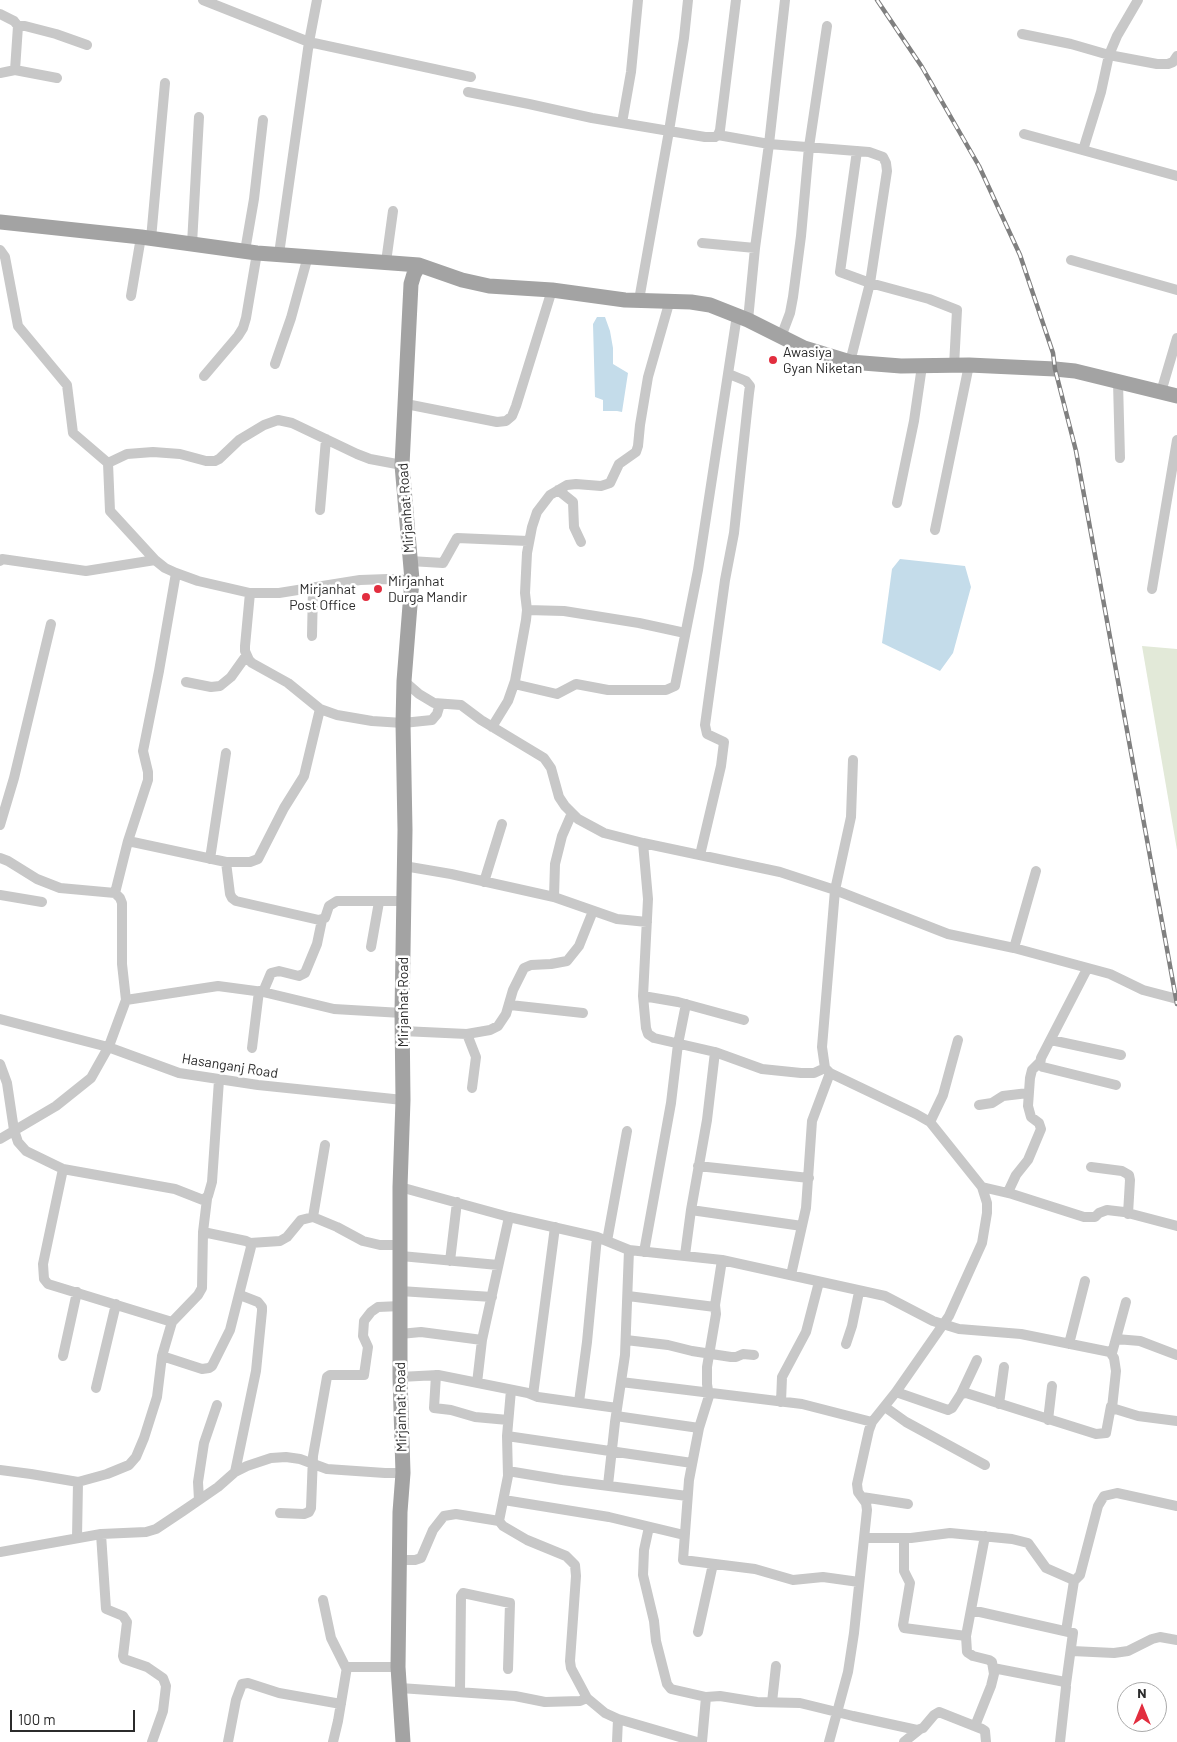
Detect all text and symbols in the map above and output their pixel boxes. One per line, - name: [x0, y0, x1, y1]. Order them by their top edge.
- place label: Awasiya Gyan Niketan: [783, 344, 862, 377]
- marker: Awasiya Gyan Niketan: [767, 354, 779, 366]
- street label: Mirjanhat Road: [394, 462, 418, 554]
- place label: Mirjanhat Durga Mandir: [388, 573, 467, 606]
- place label: Mirjanhat Post Office: [289, 581, 356, 614]
- marker: Mirjanhat Durga Mandir: [372, 583, 384, 595]
- marker: Mirjanhat Post Office: [360, 591, 372, 603]
- street label: Mirjanhat Road: [395, 957, 411, 1047]
- street label: Hasanganj Road: [181, 1050, 279, 1082]
- street label: Mirjanhat Road: [392, 1362, 410, 1452]
- north arrow: [1117, 1682, 1167, 1732]
- text: N: [1137, 1684, 1147, 1701]
- scale bar: [12, 1700, 138, 1732]
- text: 100 m: [18, 1710, 56, 1728]

